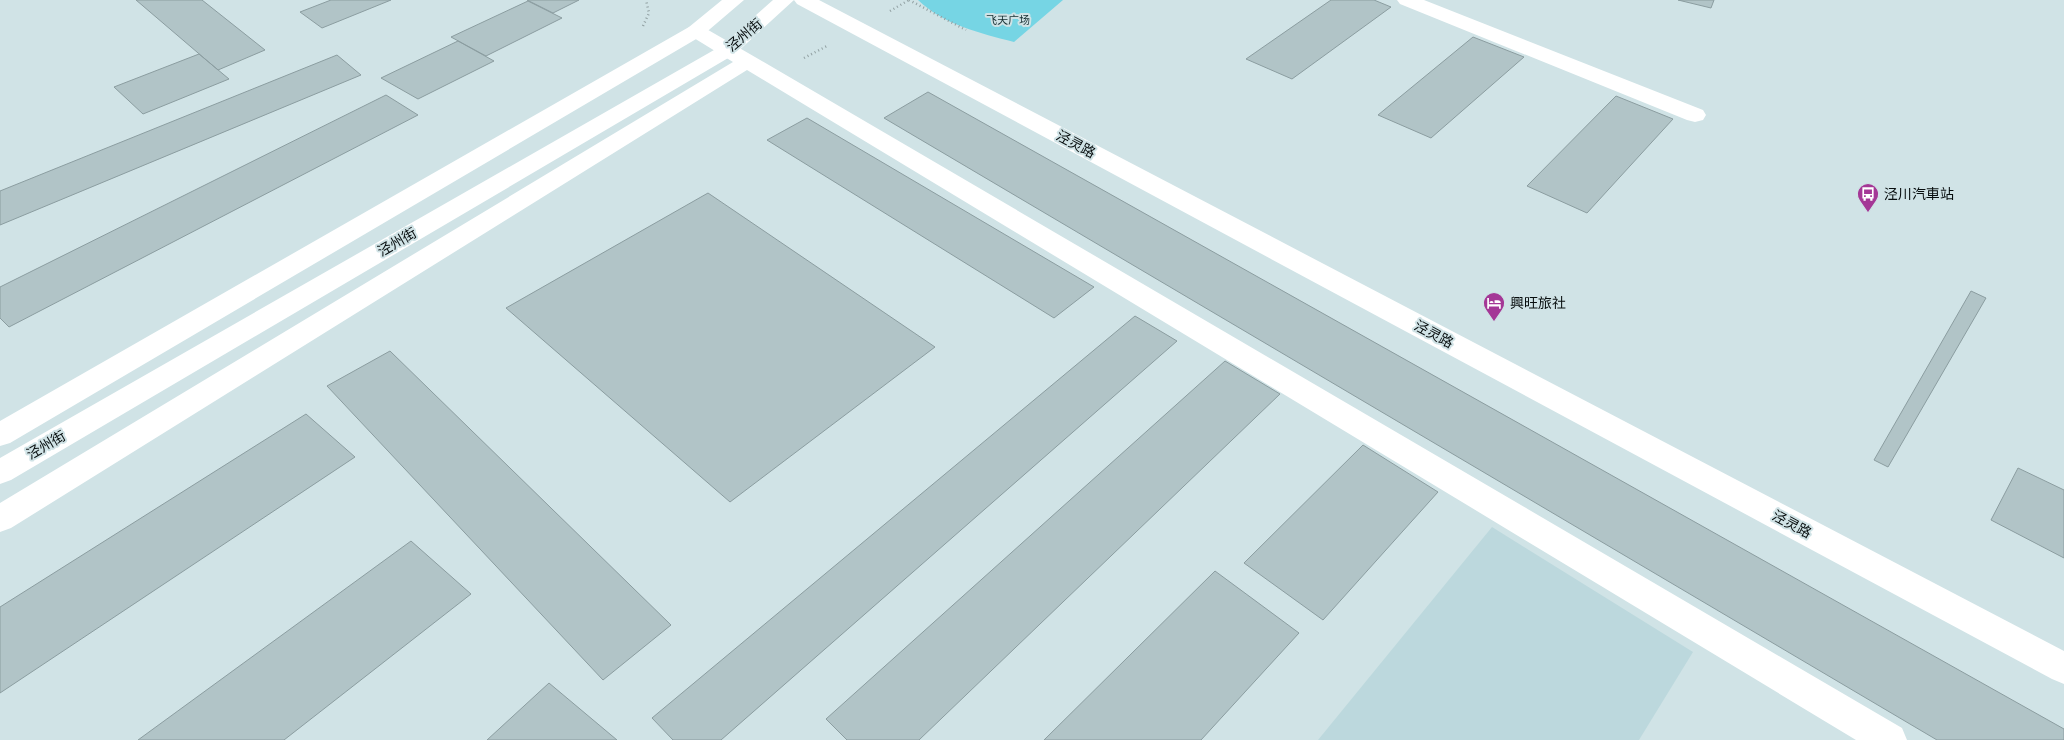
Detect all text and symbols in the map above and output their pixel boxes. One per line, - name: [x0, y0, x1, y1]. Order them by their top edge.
- park label: 飞天广场: [986, 14, 1030, 27]
- street label: 泾州街: [723, 15, 766, 55]
- street label: 泾灵路: [1053, 127, 1098, 162]
- bus stop icon: 泾川汽車站: [1856, 182, 1880, 213]
- place label: 泾川汽車站: [1884, 186, 1954, 203]
- street label: 泾州街: [375, 225, 420, 260]
- hotel icon: 興旺旅社: [1482, 291, 1506, 322]
- place label: 興旺旅社: [1510, 295, 1566, 312]
- street label: 泾灵路: [1411, 317, 1456, 352]
- street label: 泾州街: [24, 428, 69, 463]
- street label: 泾灵路: [1769, 507, 1814, 542]

